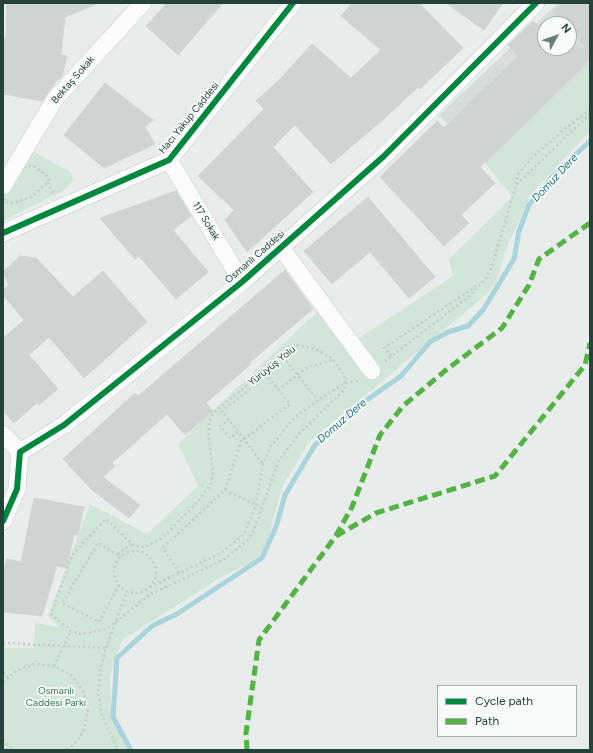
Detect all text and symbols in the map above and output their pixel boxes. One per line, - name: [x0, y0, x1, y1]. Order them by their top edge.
- north arrow: [537, 16, 577, 56]
- text: N: [558, 21, 574, 36]
- street label: Bektaş Sokak: [49, 54, 97, 106]
- street label: Hacı Yakup Caddesi: [156, 80, 222, 156]
- water label: Domuz Dere: [529, 151, 581, 205]
- street label: 117 Sokak: [190, 200, 222, 242]
- street label: Osmanlı Caddesi: [223, 228, 287, 286]
- street label: Yürüyüş Yolu: [246, 343, 298, 389]
- water label: Domuz Dere: [315, 396, 369, 446]
- park label: Osmanlı Caddesi Parkı: [26, 685, 86, 708]
- legend: [437, 685, 577, 737]
- text: Cycle path: [475, 694, 533, 708]
- text: Path: [475, 714, 499, 728]

